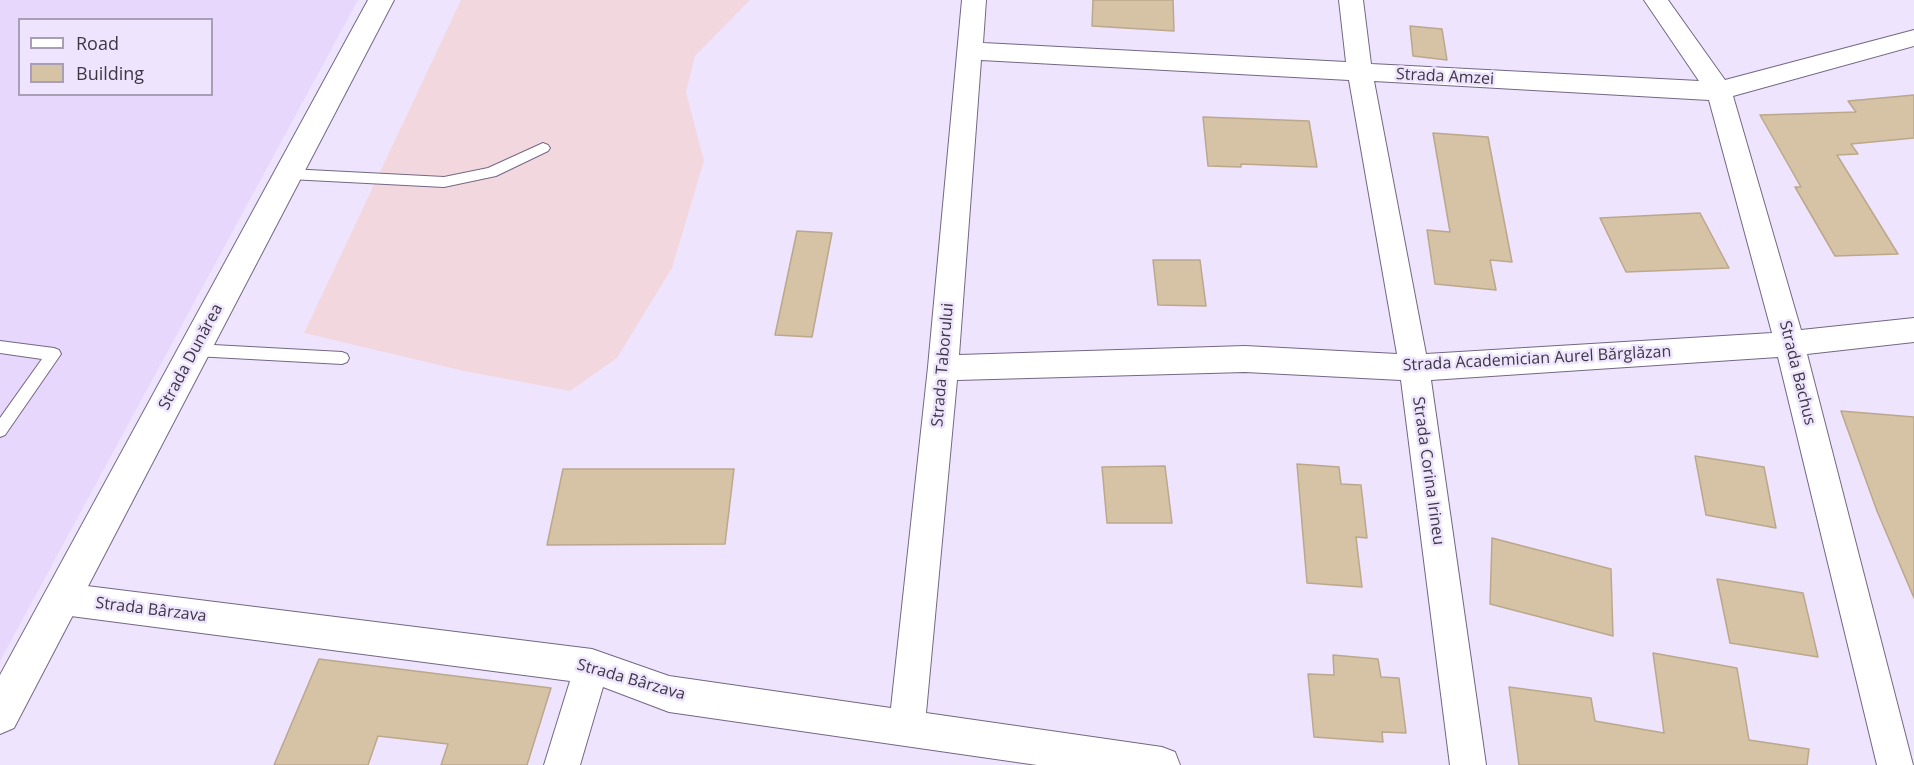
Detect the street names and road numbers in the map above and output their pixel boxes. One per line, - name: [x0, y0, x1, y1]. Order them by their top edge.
- street label: Strada Amzei: [1395, 65, 1495, 89]
- street label: Strada Dunărea: [155, 301, 227, 413]
- street label: Strada Taborului: [928, 302, 958, 428]
- street label: Strada Bachus: [1775, 319, 1819, 427]
- street label: Strada Academician Aurel Bărglăzan: [1402, 342, 1672, 376]
- street label: Strada Corina Irineu: [1408, 396, 1448, 546]
- street label: Strada Bârzava: [94, 594, 208, 626]
- street label: Strada Bârzava: [575, 655, 687, 705]

